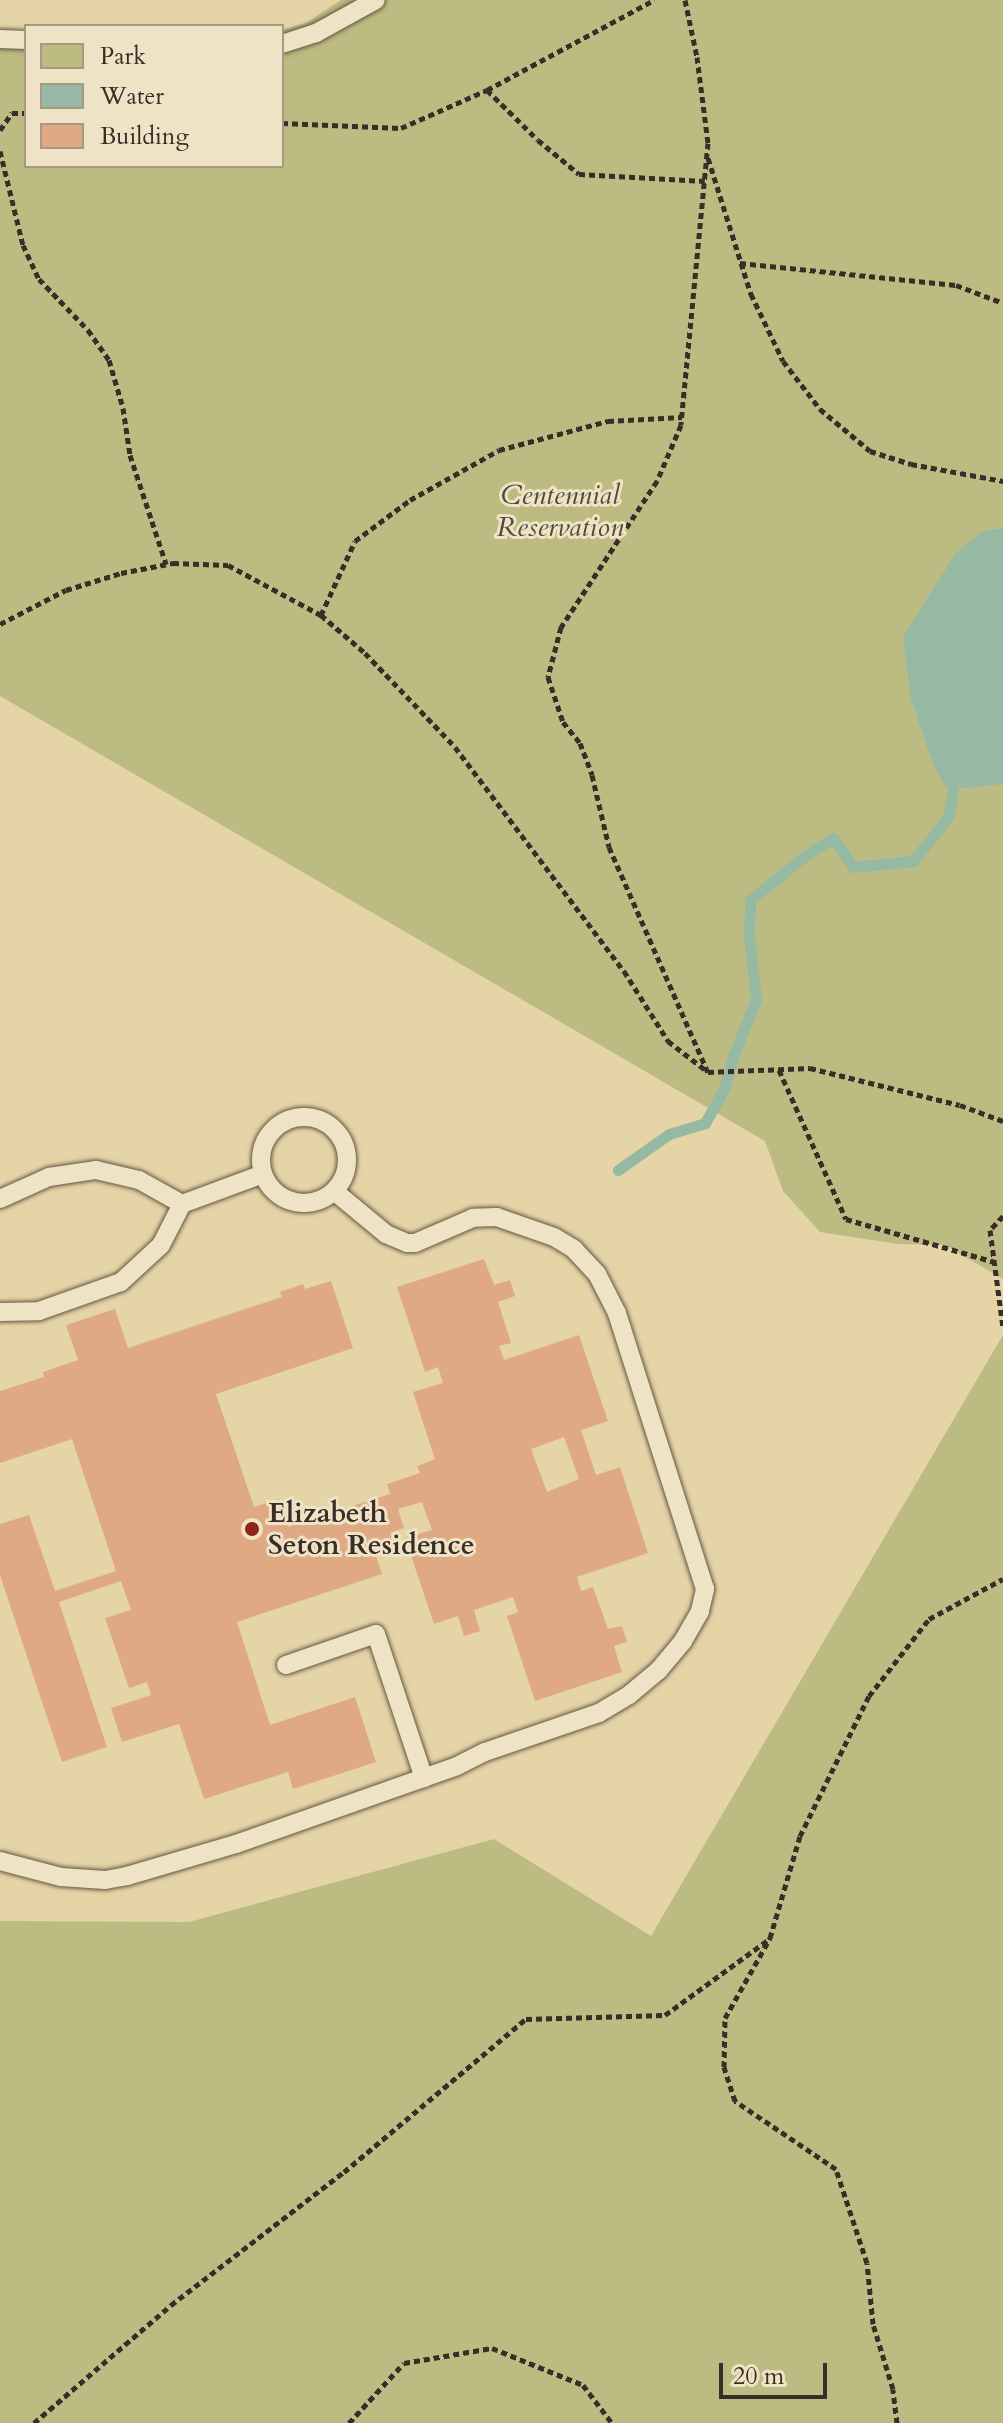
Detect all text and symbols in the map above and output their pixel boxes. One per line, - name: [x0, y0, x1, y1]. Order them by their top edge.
- legend: [24, 24, 284, 168]
- text: Park: [100, 40, 146, 73]
- text: Water: [100, 80, 164, 113]
- text: Building: [100, 120, 189, 153]
- park label: Centennial Reservation: [496, 478, 624, 544]
- place label: Elizabeth Seton Residence: [268, 1496, 475, 1562]
- marker: Elizabeth Seton Residence: [243, 1520, 261, 1538]
- scale bar: [723, 2347, 831, 2397]
- text: 20 m: [733, 2360, 784, 2393]

